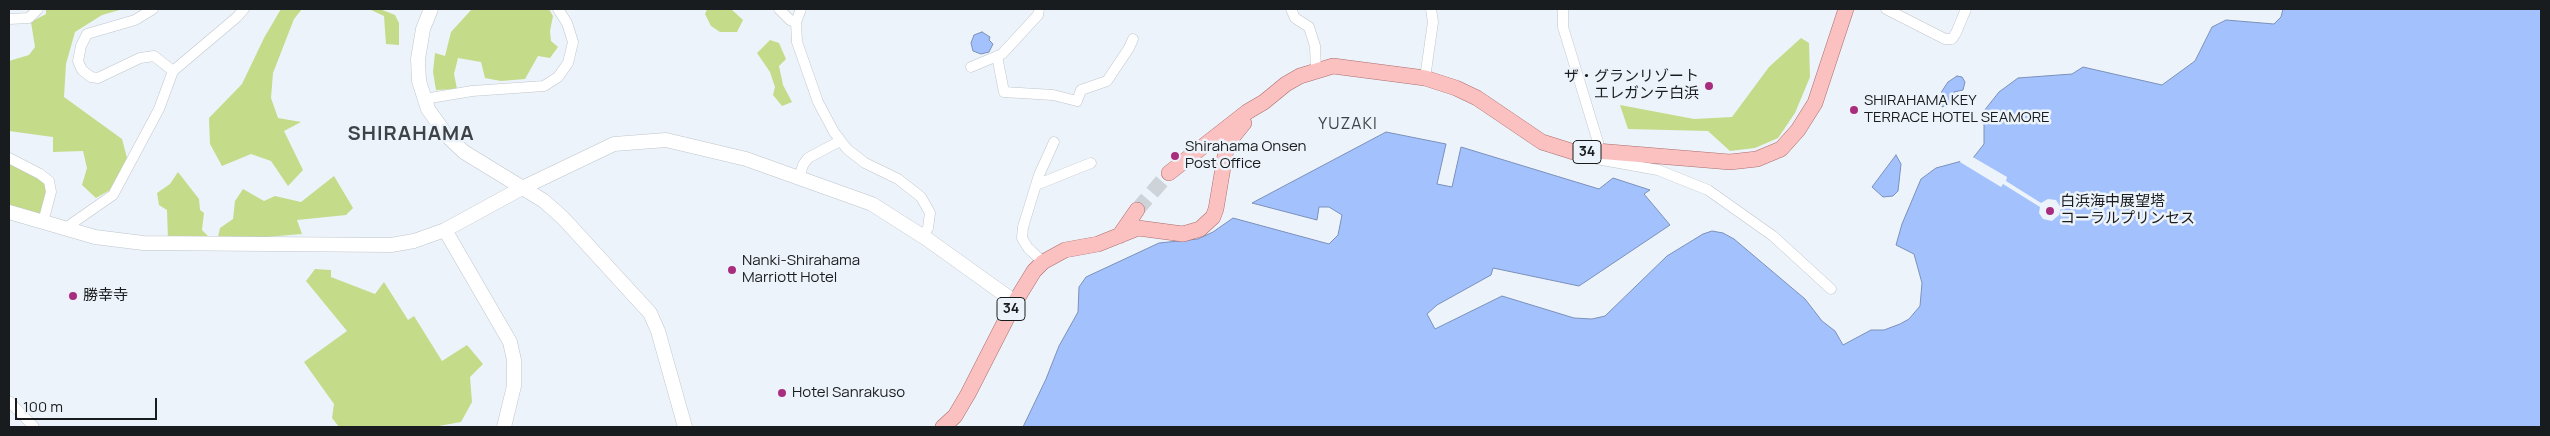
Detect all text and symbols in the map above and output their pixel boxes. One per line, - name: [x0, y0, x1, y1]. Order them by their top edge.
- place label: ザ・グランリゾート エレガンテ白浜: [1564, 68, 1699, 103]
- marker: ザ・グランリゾート エレガンテ白浜: [1703, 80, 1715, 92]
- place label: SHIRAHAMA KEY TERRACE HOTEL SEAMORE: [1864, 92, 2050, 127]
- marker: SHIRAHAMA KEY TERRACE HOTEL SEAMORE: [1848, 104, 1860, 116]
- district label: YUZAKI: [1318, 115, 1378, 135]
- district label: SHIRAHAMA: [346, 122, 476, 146]
- place label: Shirahama Onsen Post Office: [1185, 138, 1306, 173]
- road number: 34: [1573, 140, 1601, 163]
- marker: Shirahama Onsen Post Office: [1169, 150, 1181, 162]
- place label: 白浜海中展望塔 コーラルプリンセス: [2060, 193, 2195, 228]
- marker: 白浜海中展望塔 コーラルプリンセス: [2044, 205, 2056, 217]
- place label: Nanki-Shirahama Marriott Hotel: [742, 252, 860, 287]
- marker: Nanki-Shirahama Marriott Hotel: [726, 264, 738, 276]
- place label: 勝幸寺: [83, 287, 128, 305]
- marker: 勝幸寺: [67, 290, 79, 302]
- road number: 34: [997, 298, 1025, 320]
- place label: Hotel Sanrakuso: [792, 384, 905, 402]
- marker: Hotel Sanrakuso: [776, 387, 788, 399]
- scale bar: [18, 388, 160, 420]
- text: 100 m: [23, 396, 63, 417]

